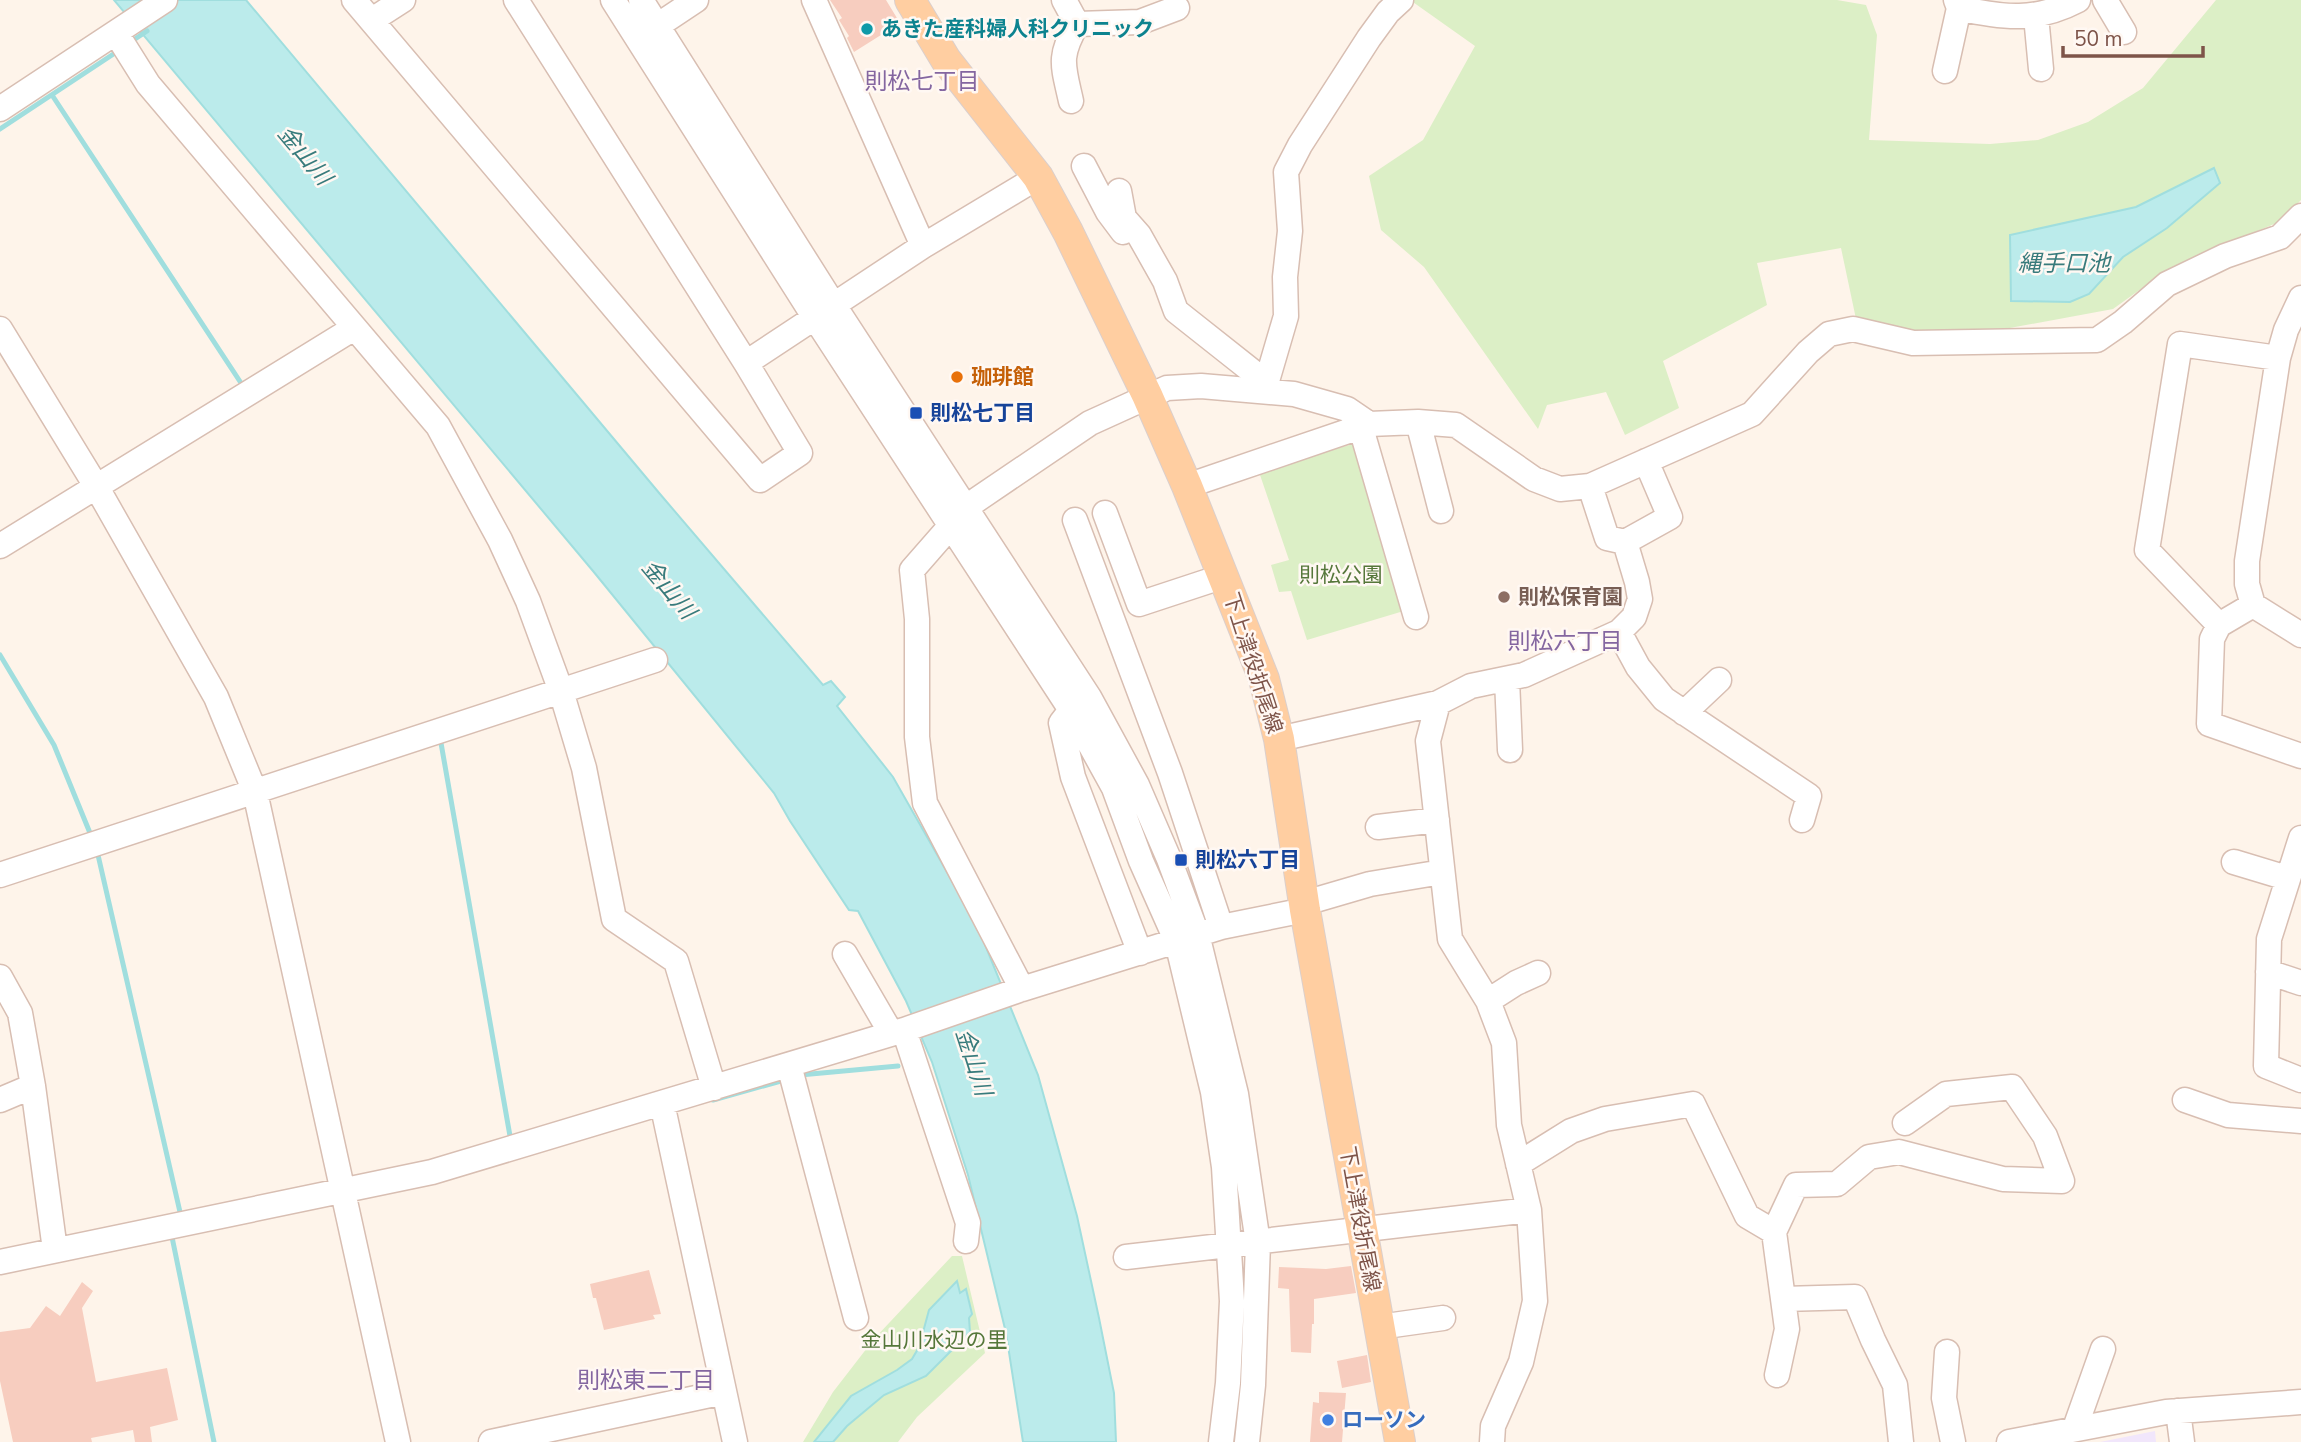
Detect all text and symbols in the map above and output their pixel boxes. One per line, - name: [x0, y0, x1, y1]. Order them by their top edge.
- scale bar: [2063, 14, 2203, 58]
- place label: あきた産科婦人科クリニック: [881, 15, 1154, 43]
- marker: あきた産科婦人科クリニック: [859, 21, 875, 37]
- text: 50 m: [2074, 25, 2123, 53]
- district label: 則松七丁目: [865, 66, 980, 97]
- water label: 金山川: [271, 119, 341, 194]
- water label: 縄手口池: [2018, 248, 2112, 279]
- place label: 珈琲館: [971, 363, 1034, 391]
- marker: 珈琲館: [949, 369, 965, 385]
- place label: 則松七丁目: [930, 399, 1035, 427]
- marker: 則松七丁目: [908, 405, 924, 421]
- water label: 金山川: [635, 553, 705, 628]
- park label: 則松公園: [1299, 561, 1383, 589]
- place label: 則松保育園: [1518, 583, 1623, 611]
- street label: 下上津役折尾線: [1217, 589, 1289, 737]
- marker: 則松保育園: [1496, 589, 1512, 605]
- district label: 則松六丁目: [1508, 626, 1623, 657]
- place label: 則松六丁目: [1195, 846, 1300, 874]
- marker: 則松六丁目: [1173, 852, 1189, 868]
- water label: 金山川: [948, 1025, 1000, 1103]
- street label: 下上津役折尾線: [1333, 1144, 1387, 1294]
- park label: 金山川水辺の里: [861, 1326, 1008, 1354]
- district label: 則松東二丁目: [577, 1365, 715, 1396]
- place label: ローソン: [1342, 1406, 1426, 1434]
- marker: ローソン: [1320, 1412, 1336, 1428]

